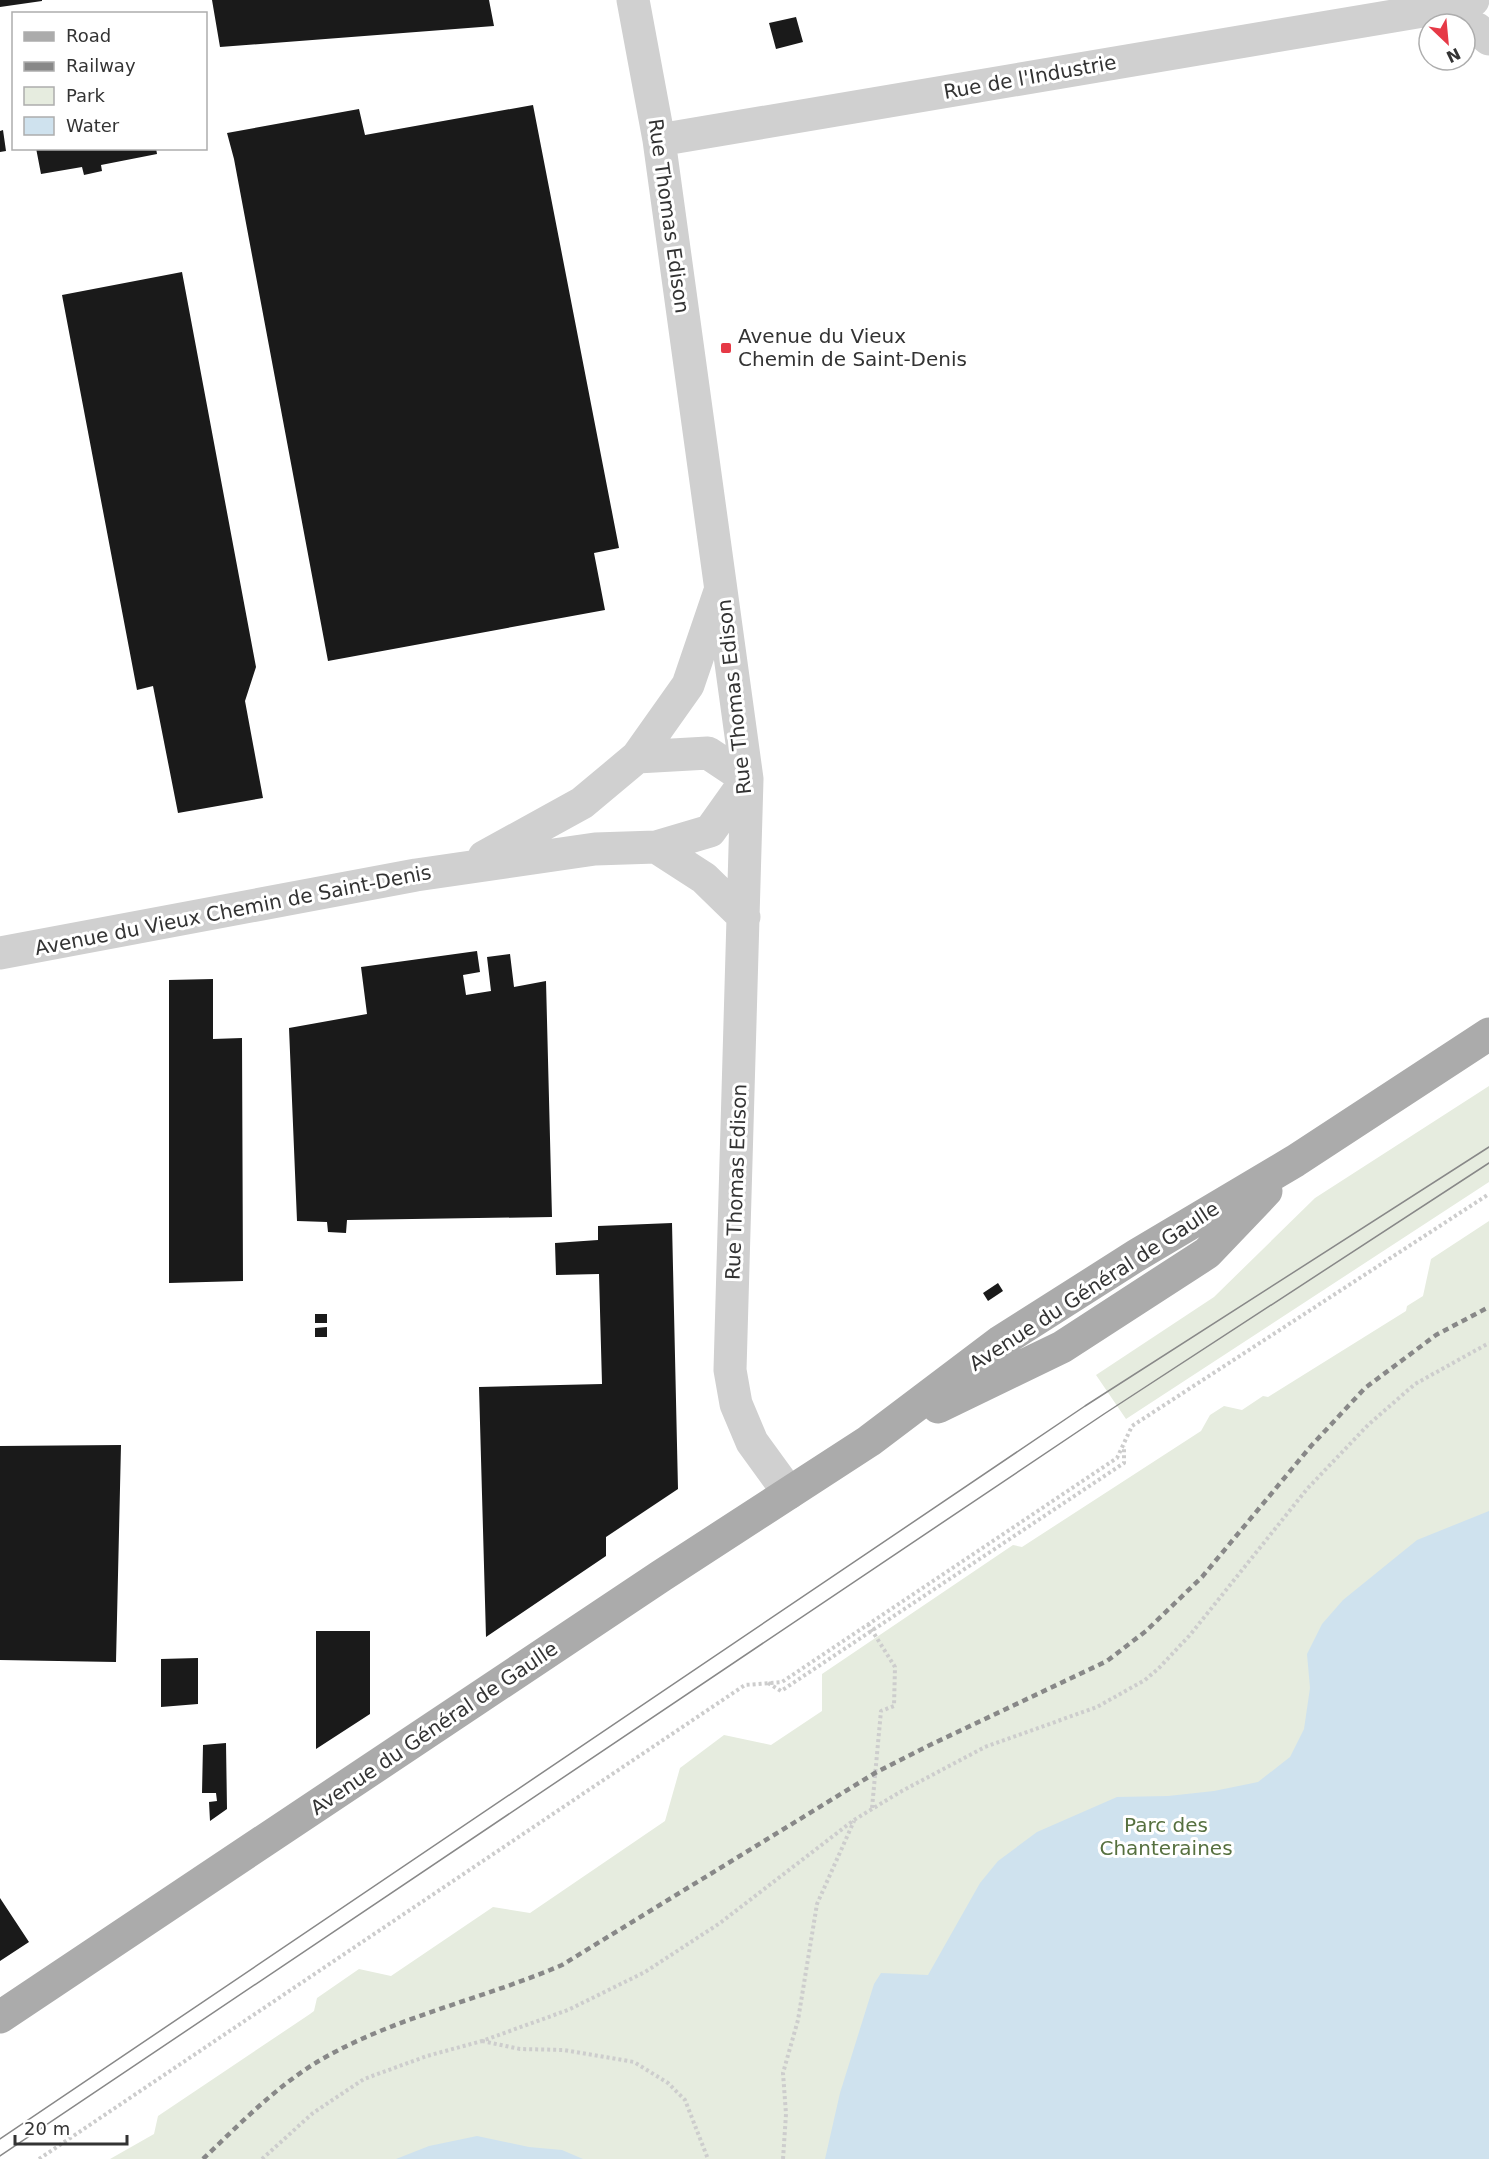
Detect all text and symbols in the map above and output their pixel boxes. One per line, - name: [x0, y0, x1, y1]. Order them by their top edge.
- legend: [12, 12, 207, 150]
- north arrow: [1417, 12, 1477, 72]
- text: Road: [66, 25, 111, 46]
- text: N: [1443, 44, 1464, 67]
- street label: Rue de l'Industrie: [942, 50, 1118, 104]
- text: Railway: [66, 55, 136, 76]
- text: Park: [66, 85, 105, 106]
- text: Water: [66, 115, 120, 136]
- street label: Rue Thomas Edison: [643, 117, 695, 315]
- place label: Avenue du Vieux Chemin de Saint-Denis: [738, 324, 967, 371]
- marker: Avenue du Vieux Chemin de Saint-Denis: [719, 341, 733, 355]
- street label: Rue Thomas Edison: [712, 598, 756, 796]
- street label: Avenue du Vieux Chemin de Saint-Denis: [33, 860, 433, 960]
- street label: Rue Thomas Edison: [721, 1084, 751, 1280]
- street label: Avenue du Général de Gaulle: [965, 1196, 1223, 1376]
- street label: Avenue du Général de Gaulle: [306, 1636, 562, 1820]
- park label: Parc des Chanteraines: [1099, 1813, 1233, 1860]
- scale bar: [15, 2108, 128, 2146]
- text: 20 m: [24, 2118, 70, 2139]

